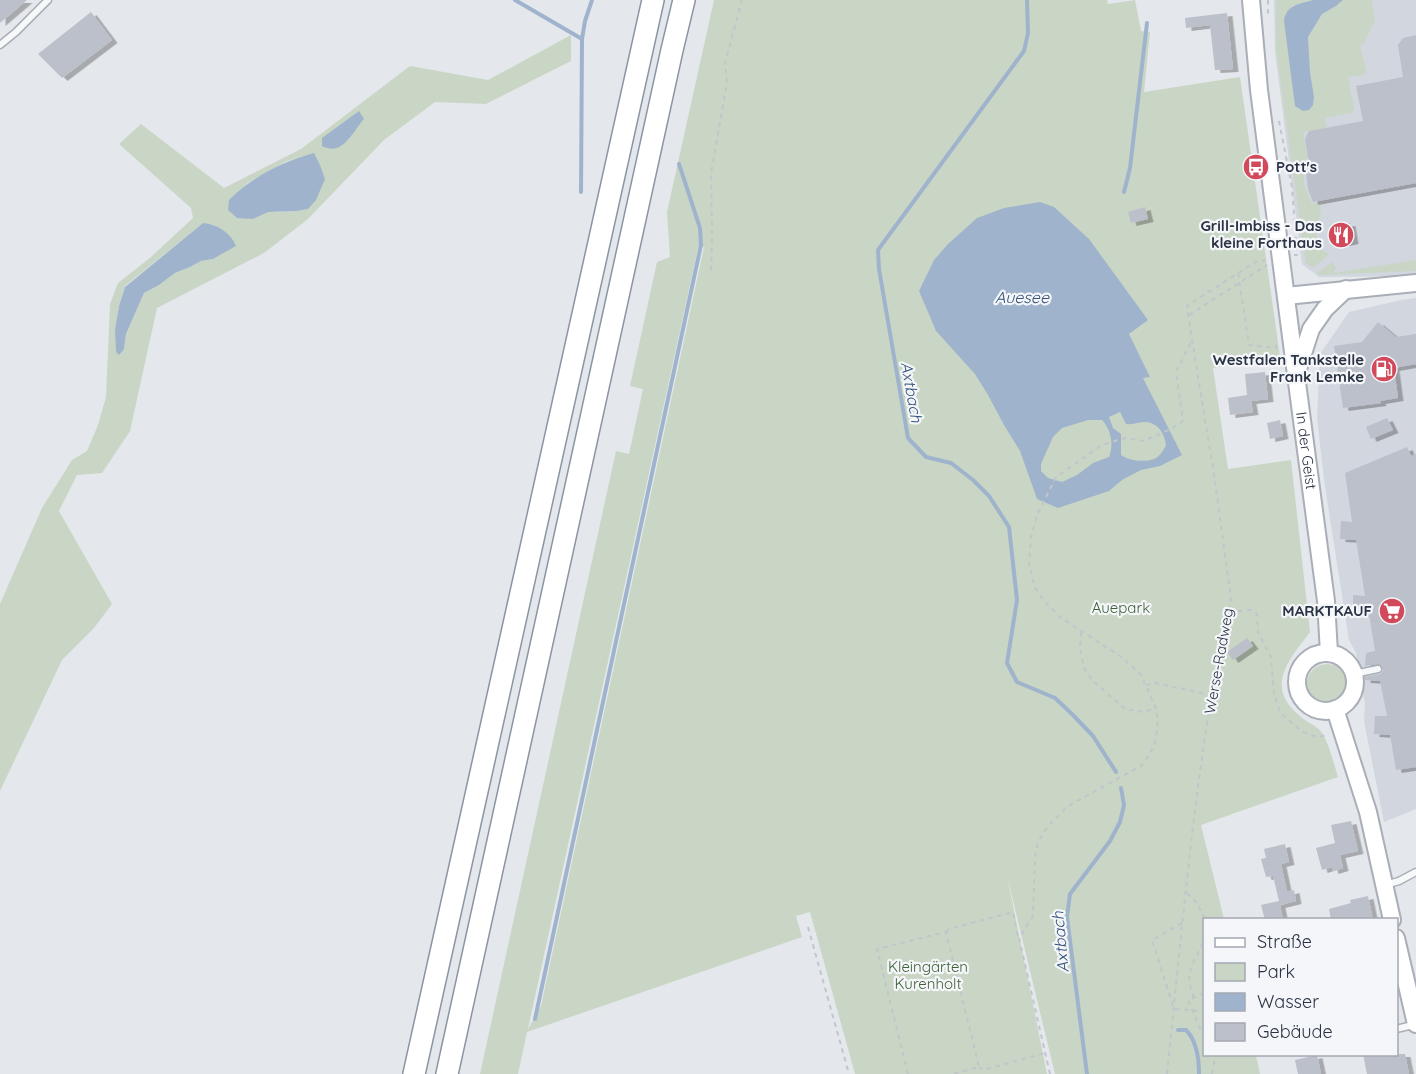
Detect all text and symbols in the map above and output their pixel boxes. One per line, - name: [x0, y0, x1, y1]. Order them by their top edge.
- bus stop icon: Pott's: [1241, 152, 1271, 182]
- place label: Pott's: [1276, 157, 1317, 176]
- place label: Grill-Imbiss - Das kleine Forthaus: [1200, 216, 1322, 252]
- restaurant icon: Grill-Imbiss - Das kleine Forthaus: [1326, 220, 1356, 250]
- water label: Auesee: [995, 287, 1050, 307]
- place label: Westfalen Tankstelle Frank Lemke: [1213, 350, 1364, 386]
- fuel station icon: Westfalen Tankstelle Frank Lemke: [1369, 354, 1399, 384]
- water label: Axtbach: [897, 360, 927, 425]
- street label: In der Geist: [1292, 410, 1321, 491]
- supermarket icon: MARKTKAUF: [1377, 596, 1407, 626]
- park label: Auepark: [1092, 598, 1150, 617]
- place label: MARKTKAUF: [1282, 601, 1372, 620]
- street label: Werse-Radweg: [1200, 606, 1237, 715]
- water label: Axtbach: [1047, 910, 1073, 973]
- legend: [1203, 918, 1398, 1056]
- text: Straße: [1257, 930, 1312, 953]
- park label: Kleingärten Kurenholt: [888, 957, 968, 993]
- text: Park: [1257, 960, 1295, 983]
- text: Wasser: [1257, 990, 1319, 1013]
- text: Gebäude: [1257, 1020, 1333, 1043]

